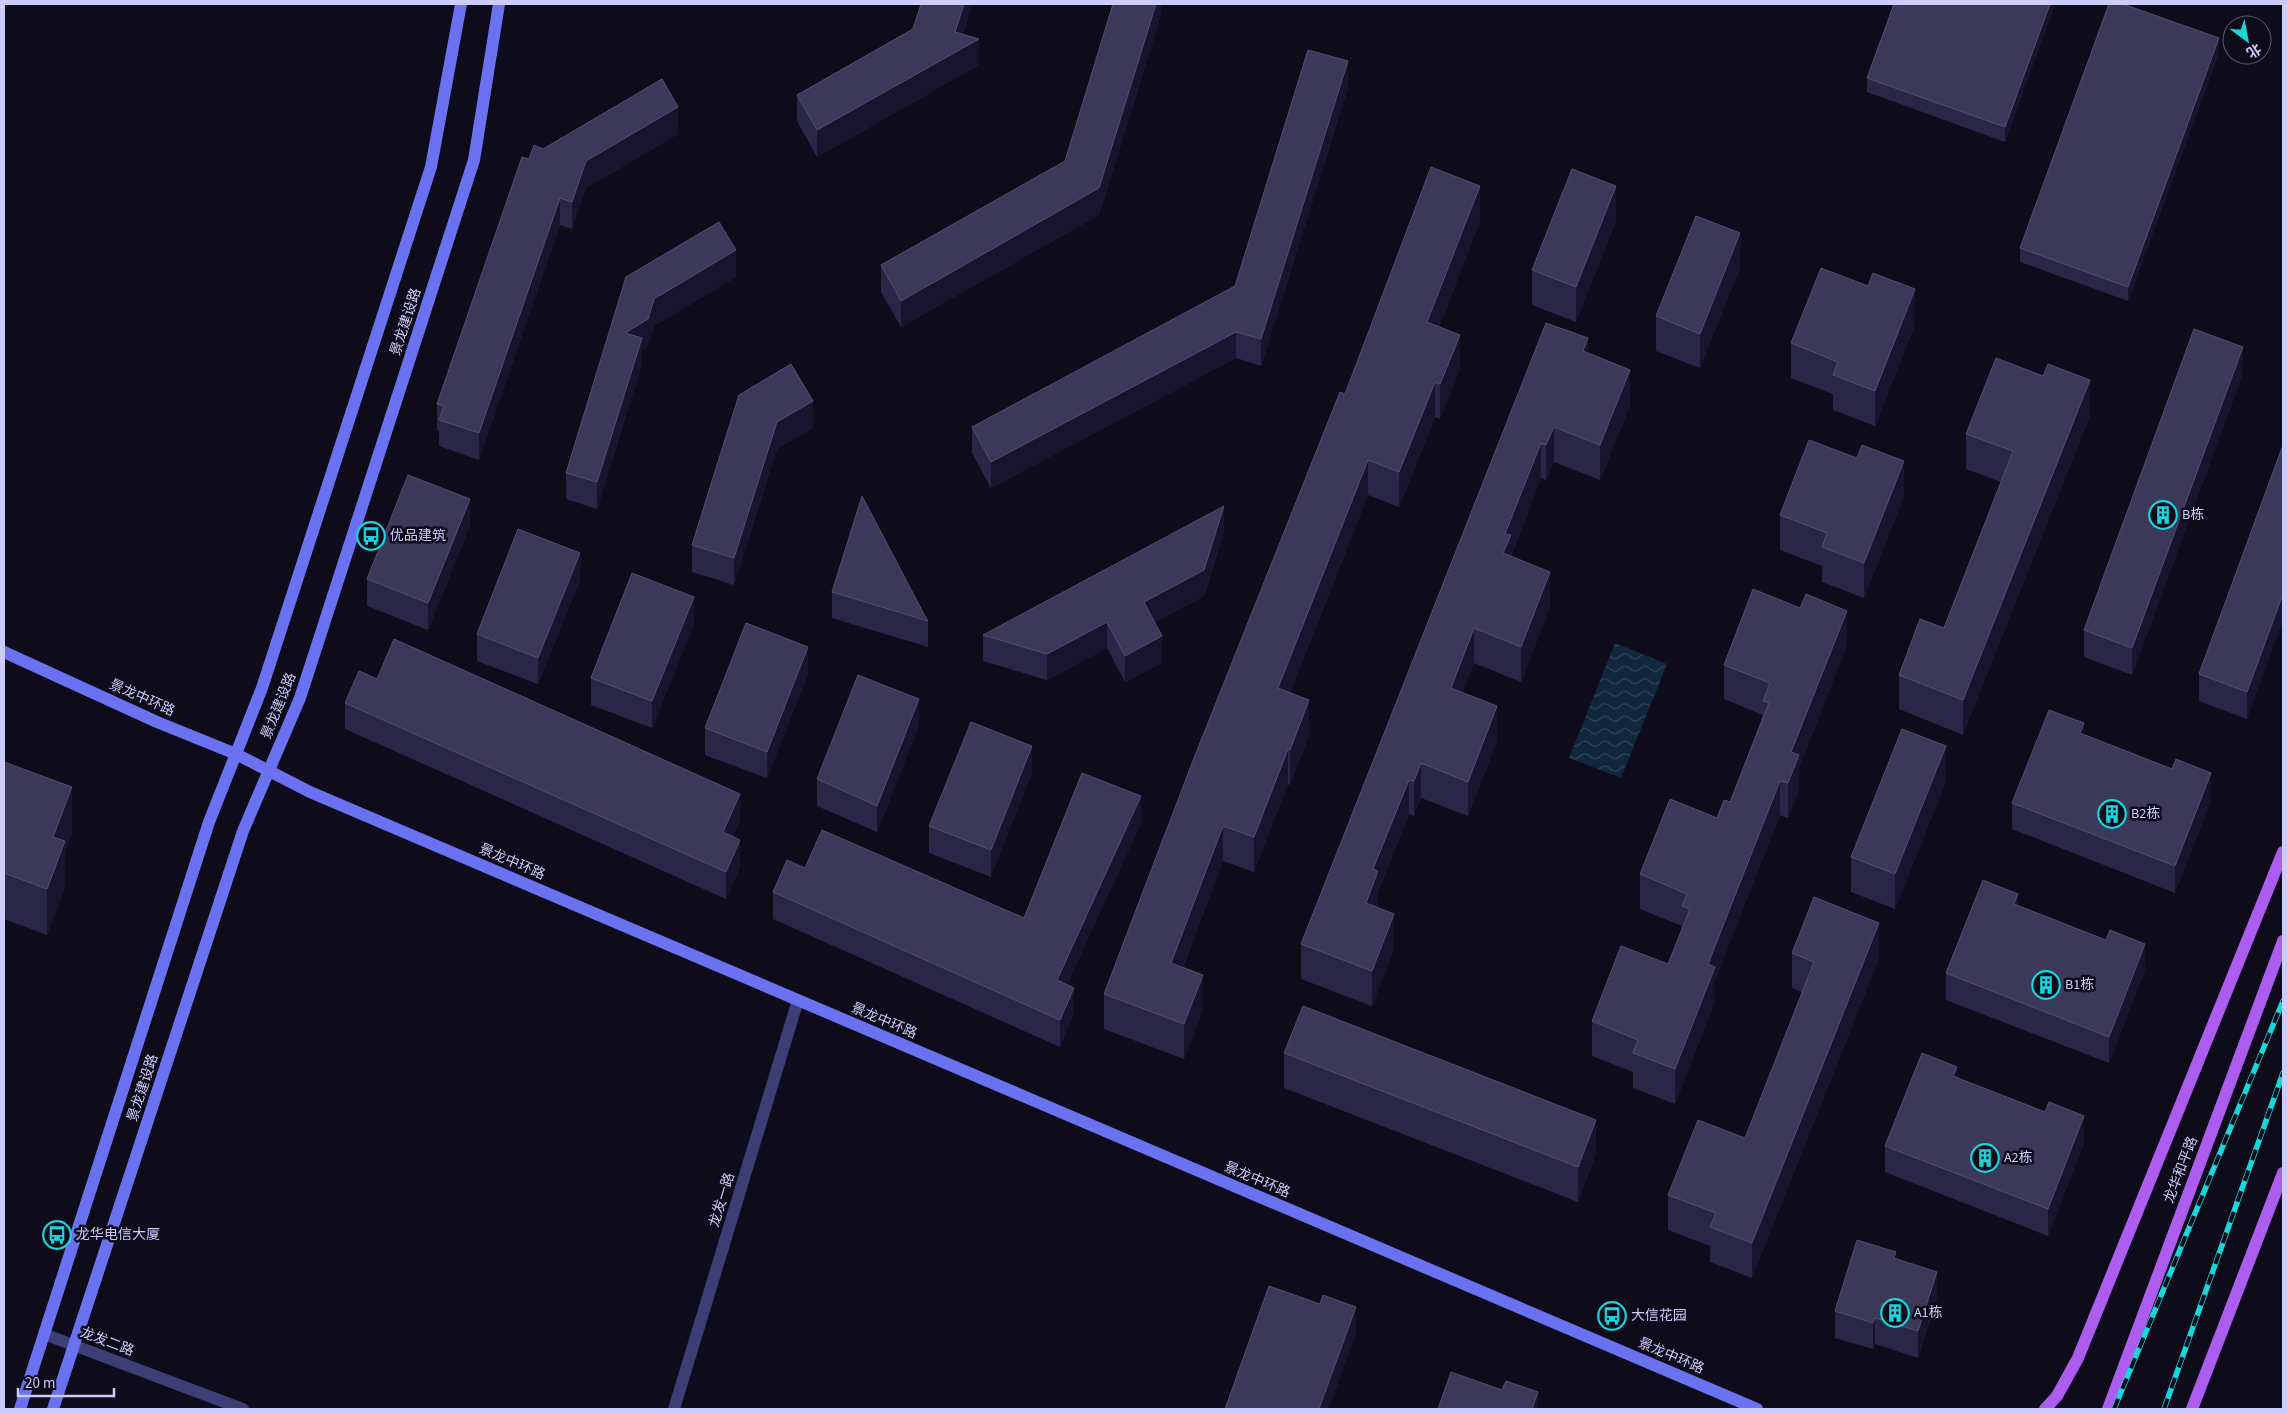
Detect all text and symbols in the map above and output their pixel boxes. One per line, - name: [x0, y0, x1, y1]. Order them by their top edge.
- north arrow: [2222, 15, 2272, 65]
- text: 北: [2242, 38, 2265, 62]
- street label: 景龙建设路: [386, 286, 426, 358]
- building icon: B栋: [2148, 500, 2178, 530]
- place label: B栋: [2182, 505, 2204, 525]
- bus stop icon: 优品建筑: [356, 521, 386, 551]
- place label: 优品建筑: [390, 526, 446, 546]
- street label: 景龙建设路: [257, 670, 301, 742]
- street label: 景龙中环路: [106, 675, 178, 721]
- building icon: B2栋: [2097, 799, 2127, 829]
- place label: B2栋: [2131, 804, 2160, 824]
- street label: 景龙中环路: [476, 839, 548, 885]
- building icon: B1栋: [2031, 970, 2061, 1000]
- place label: B1栋: [2065, 975, 2094, 995]
- street label: 景龙中环路: [848, 998, 920, 1044]
- street label: 景龙建设路: [123, 1052, 163, 1124]
- street label: 龙华和平路: [2159, 1134, 2203, 1206]
- building icon: A2栋: [1970, 1143, 2000, 1173]
- place label: A2栋: [2004, 1148, 2033, 1168]
- street label: 景龙中环路: [1221, 1157, 1293, 1203]
- street label: 龙发一路: [704, 1170, 740, 1230]
- bus stop icon: 龙华电信大厦: [42, 1220, 72, 1250]
- place label: 龙华电信大厦: [76, 1225, 160, 1245]
- building icon: A1栋: [1880, 1298, 1910, 1328]
- bus stop icon: 大信花园: [1597, 1301, 1627, 1331]
- place label: A1栋: [1914, 1303, 1943, 1323]
- place label: 大信花园: [1631, 1306, 1687, 1326]
- street label: 龙发二路: [77, 1323, 137, 1361]
- street label: 景龙中环路: [1635, 1333, 1707, 1379]
- scale bar: [18, 1366, 114, 1398]
- text: 20 m: [25, 1373, 55, 1394]

